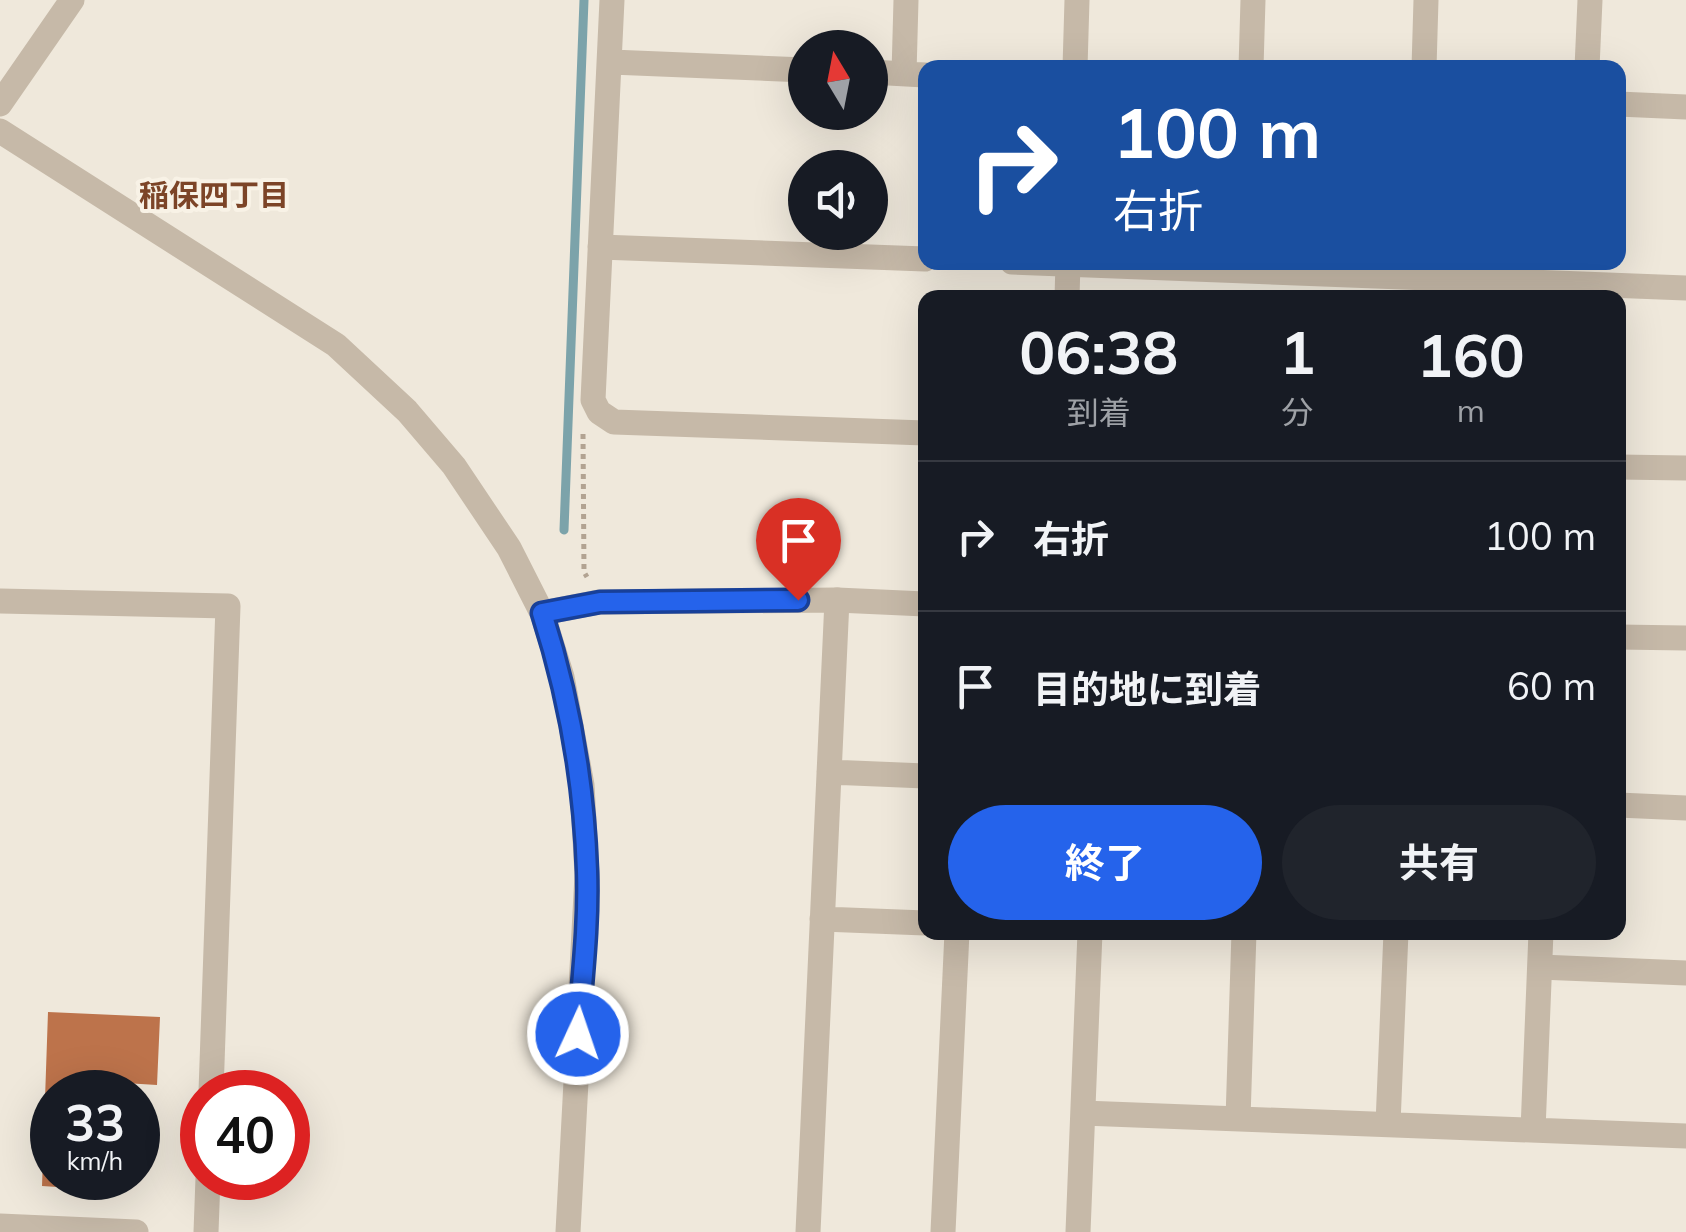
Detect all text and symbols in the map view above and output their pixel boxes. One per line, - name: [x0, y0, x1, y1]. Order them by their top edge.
- north arrow: [788, 30, 888, 130]
- map controls: [788, 30, 888, 250]
- text: 100 m: [1113, 88, 1321, 176]
- icon: right: [948, 100, 1078, 230]
- button: sound: [788, 150, 888, 250]
- district label: 稲保四丁目: [139, 176, 289, 214]
- text: 右折: [1113, 182, 1203, 238]
- text: 06:38: [1019, 314, 1178, 389]
- text: 1: [1279, 314, 1315, 389]
- text: 160: [1417, 317, 1525, 392]
- text: m: [1457, 390, 1485, 430]
- text: 到着: [1067, 392, 1131, 432]
- text: 分: [1281, 392, 1313, 432]
- pin: [756, 498, 841, 601]
- icon: right: [948, 509, 1003, 564]
- text: 100 m: [1484, 512, 1596, 560]
- icon: arrive: [771, 513, 826, 568]
- text: 右折: [1033, 515, 1109, 563]
- icon: arrive: [948, 659, 1003, 714]
- text: 60 m: [1507, 662, 1596, 710]
- text: 目的地に到着: [1033, 665, 1261, 713]
- button: 終了: [948, 805, 1262, 920]
- button: 共有: [1282, 805, 1596, 920]
- position arrow: [526, 982, 630, 1086]
- speed limit sign: 40: [180, 1070, 310, 1200]
- text: 33: [65, 1091, 125, 1154]
- text: km/h: [67, 1145, 123, 1176]

